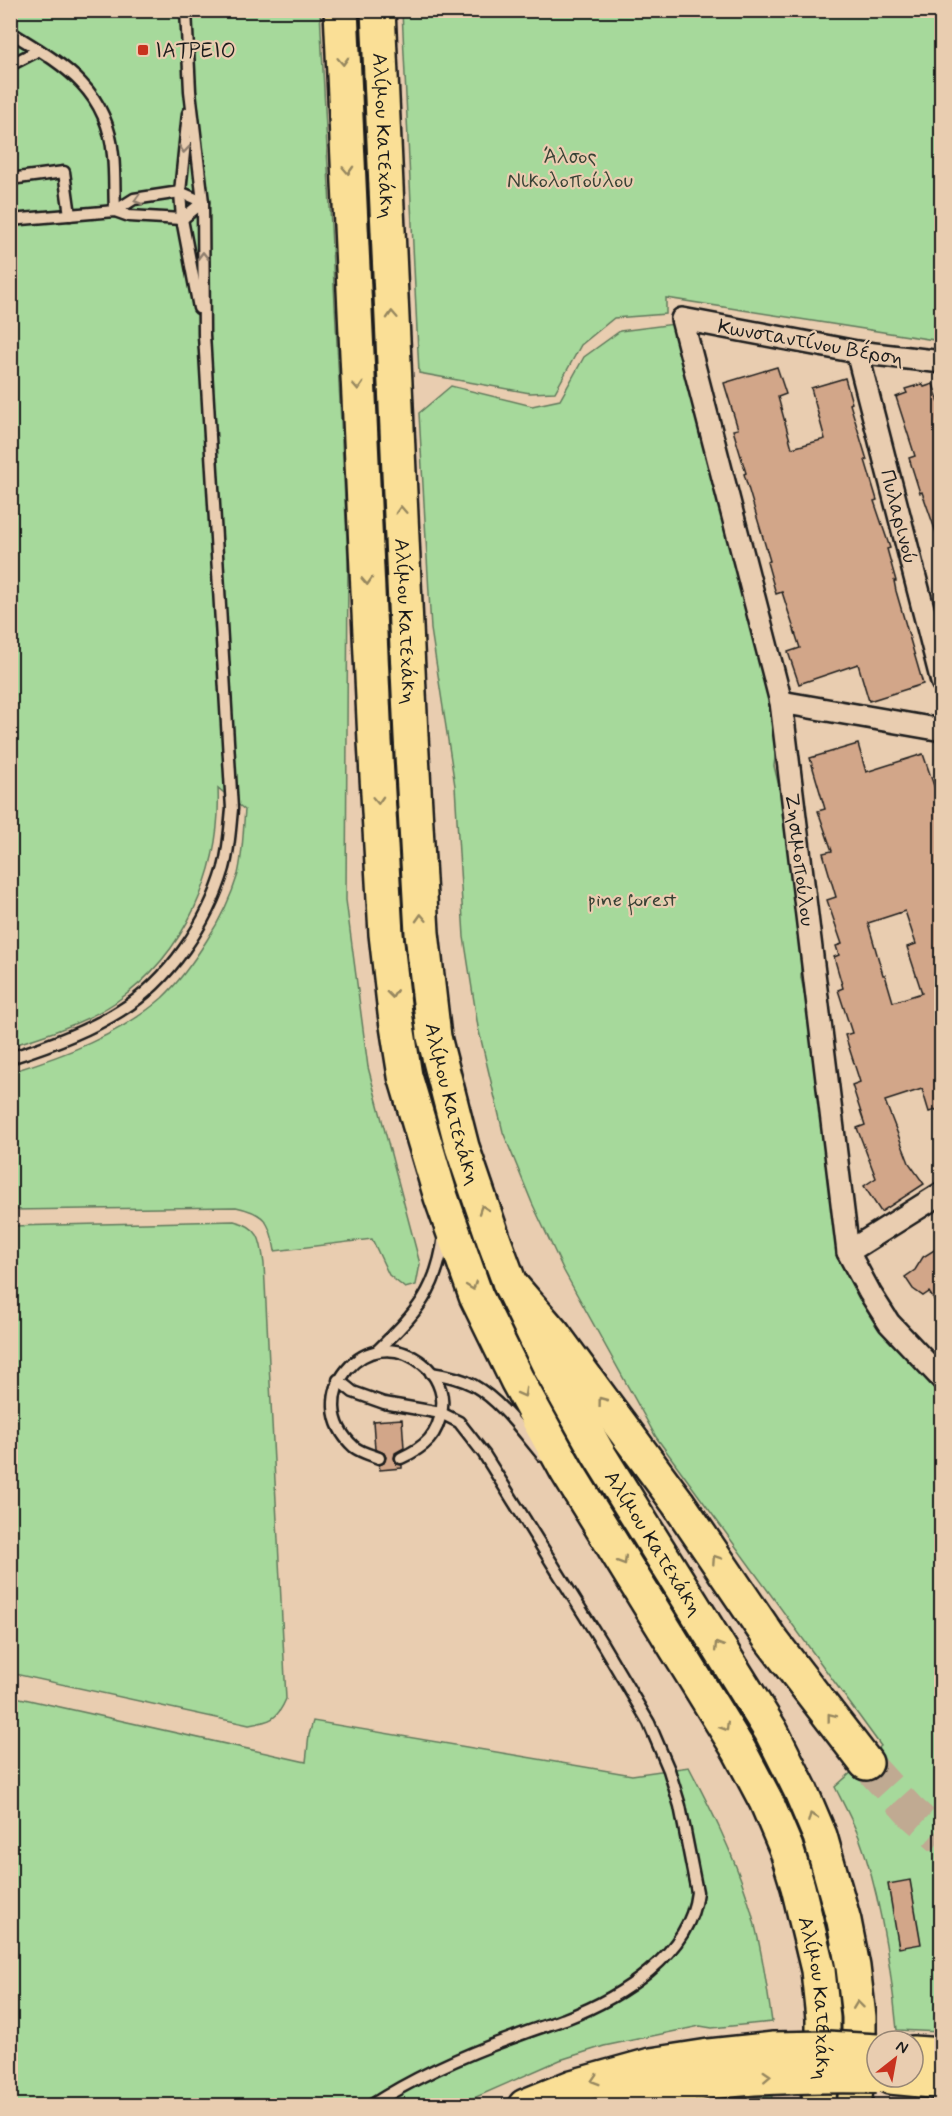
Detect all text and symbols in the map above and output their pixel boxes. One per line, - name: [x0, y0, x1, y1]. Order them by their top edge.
- place label: ΙΑΤΡΕΙΟ: [155, 37, 236, 65]
- marker: ΙΑΤΡΕΙΟ: [136, 43, 150, 57]
- street label: Αλίμου Κατεχάκη: [365, 52, 400, 220]
- one-way arrow: [336, 57, 349, 66]
- park label: Άλσος Νικολοπούλου: [507, 143, 633, 195]
- one-way arrow: [178, 145, 191, 154]
- one-way arrow: [341, 166, 354, 175]
- one-way arrow: [133, 193, 144, 205]
- one-way arrow: [197, 251, 210, 260]
- one-way arrow: [385, 310, 398, 319]
- street label: Κωνσταντίνου Βέρση: [716, 312, 906, 373]
- one-way arrow: [351, 382, 364, 391]
- street label: Πυλαρινού: [873, 467, 924, 567]
- one-way arrow: [394, 505, 407, 514]
- street label: Αλίμου Κατεχάκη: [387, 538, 423, 705]
- one-way arrow: [361, 576, 374, 585]
- street label: Ζησιμοπούλου: [777, 792, 821, 928]
- one-way arrow: [372, 795, 385, 804]
- park label: pine forest: [588, 886, 677, 916]
- one-way arrow: [415, 913, 428, 922]
- one-way arrow: [386, 990, 398, 999]
- street label: Αλίμου Κατεχάκη: [418, 1022, 487, 1189]
- one-way arrow: [478, 1204, 490, 1215]
- one-way arrow: [465, 1280, 478, 1291]
- one-way arrow: [516, 1387, 527, 1397]
- one-way arrow: [598, 1396, 609, 1407]
- street label: Αλίμου Κατεχάκη: [597, 1465, 709, 1621]
- one-way arrow: [615, 1555, 627, 1565]
- one-way arrow: [712, 1555, 723, 1566]
- one-way arrow: [713, 1642, 725, 1652]
- one-way arrow: [827, 1712, 838, 1723]
- one-way arrow: [718, 1721, 730, 1731]
- one-way arrow: [807, 1812, 819, 1823]
- street label: Αλίμου Κατεχάκη: [791, 1914, 836, 2083]
- one-way arrow: [852, 2001, 865, 2010]
- north arrow: [865, 2029, 925, 2089]
- text: N: [892, 2036, 912, 2059]
- one-way arrow: [763, 2070, 772, 2083]
- one-way arrow: [590, 2073, 601, 2085]

